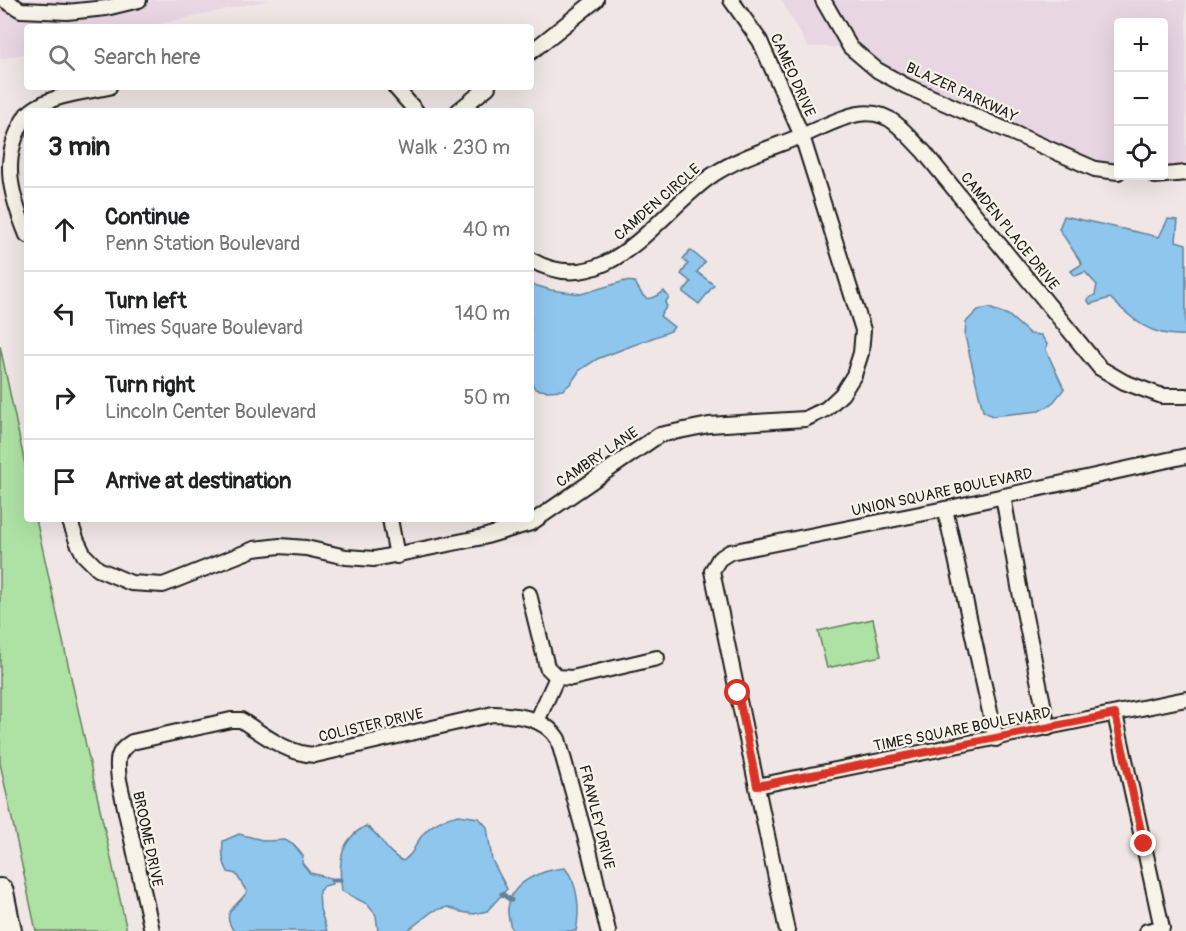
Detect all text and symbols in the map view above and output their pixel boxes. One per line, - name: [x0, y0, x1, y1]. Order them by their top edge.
- map controls: [1114, 18, 1168, 180]
- button: +: [1114, 18, 1168, 72]
- search box: [24, 24, 534, 90]
- street label: CAMEO DRIVE: [766, 30, 819, 120]
- icon: search: [45, 41, 78, 74]
- text: Search here: [93, 43, 200, 71]
- street label: BLAZER PARKWAY: [903, 58, 1021, 127]
- button: −: [1114, 72, 1168, 126]
- button: locate: [1114, 126, 1168, 180]
- text: 3 min: [48, 131, 110, 163]
- text: Walk · 230 m: [398, 135, 510, 160]
- street label: CAMDEN CIRCLE: [610, 160, 705, 245]
- street label: CAMDEN PLACE DRIVE: [956, 168, 1063, 294]
- text: Continue: [105, 203, 189, 231]
- icon: ahead: [48, 213, 81, 246]
- text: 40 m: [463, 217, 510, 242]
- text: Penn Station Boulevard: [105, 231, 300, 256]
- text: Turn left: [105, 287, 187, 315]
- icon: left: [48, 297, 81, 330]
- text: 140 m: [455, 301, 510, 326]
- text: Times Square Boulevard: [105, 315, 303, 340]
- text: Turn right: [105, 371, 195, 399]
- icon: right: [48, 381, 81, 414]
- text: 50 m: [463, 385, 510, 410]
- text: Lincoln Center Boulevard: [105, 399, 316, 424]
- street label: CAMBRY LANE: [553, 423, 642, 492]
- street label: UNION SQUARE BOULEVARD: [850, 464, 1034, 521]
- icon: arrive: [48, 465, 81, 498]
- text: Arrive at destination: [105, 467, 291, 495]
- route start: [724, 679, 750, 705]
- street label: TIMES SQUARE BOULEVARD: [872, 703, 1052, 756]
- street label: COLISTER DRIVE: [317, 704, 425, 747]
- street label: FRAWLEY DRIVE: [574, 763, 619, 871]
- street label: BROOME DRIVE: [128, 790, 167, 889]
- route end: [1130, 830, 1156, 856]

